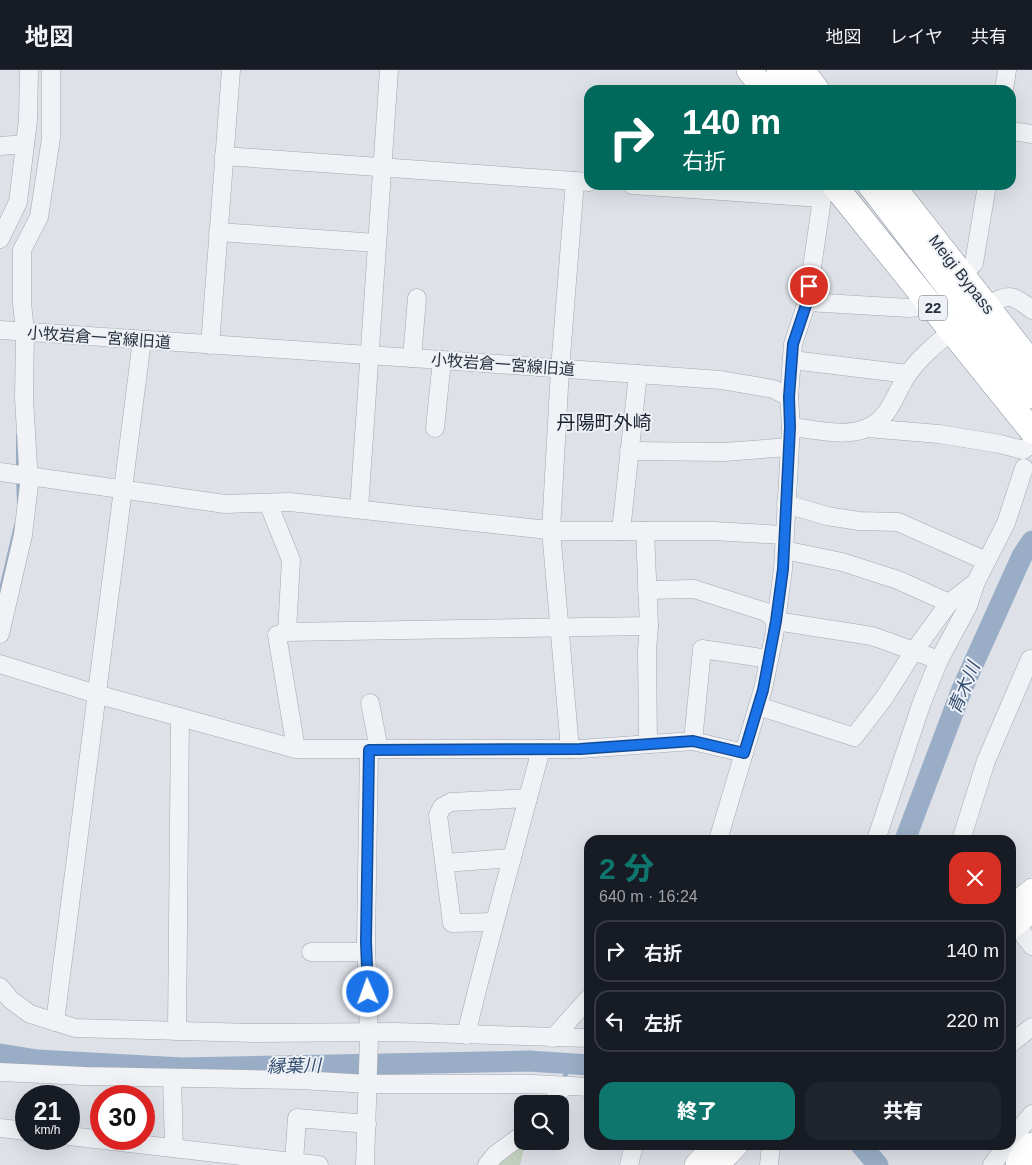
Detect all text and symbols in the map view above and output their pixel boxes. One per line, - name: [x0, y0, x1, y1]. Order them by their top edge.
- text: 地図: [25, 23, 73, 50]
- text: 地図: [826, 27, 862, 47]
- text: レイヤ: [890, 27, 943, 47]
- text: 共有: [971, 27, 1007, 47]
- text: 140 m: [682, 102, 781, 141]
- icon: right: [599, 105, 664, 170]
- text: 右折: [682, 149, 726, 174]
- street label: Meigi Bypass: [926, 232, 998, 317]
- pin: [788, 265, 830, 307]
- icon: arrive: [795, 272, 823, 300]
- road number: 22: [919, 296, 947, 320]
- street label: 小牧岩倉一宮線旧道: [27, 324, 171, 351]
- street label: 小牧岩倉一宮線旧道: [431, 351, 575, 378]
- district label: 丹陽町外崎: [556, 412, 652, 433]
- water label: 青木川: [944, 657, 985, 717]
- text: 2 分: [599, 852, 654, 885]
- button: close: [949, 852, 1001, 904]
- text: 640 m · 16:24: [599, 888, 698, 905]
- icon: right: [601, 937, 629, 965]
- text: 140 m: [946, 940, 999, 961]
- text: 右折: [644, 943, 682, 964]
- position arrow: [341, 965, 393, 1017]
- icon: left: [601, 1007, 629, 1035]
- text: 220 m: [946, 1010, 999, 1031]
- text: 左折: [644, 1013, 682, 1034]
- water label: 縁葉川: [267, 1055, 323, 1076]
- button: 終了: [599, 1082, 795, 1140]
- button: 共有: [805, 1082, 1001, 1140]
- speed limit sign: 30: [90, 1085, 155, 1150]
- map controls: [514, 1095, 569, 1150]
- button: search: [514, 1095, 569, 1150]
- text: 21: [34, 1097, 61, 1125]
- text: km/h: [34, 1123, 61, 1137]

